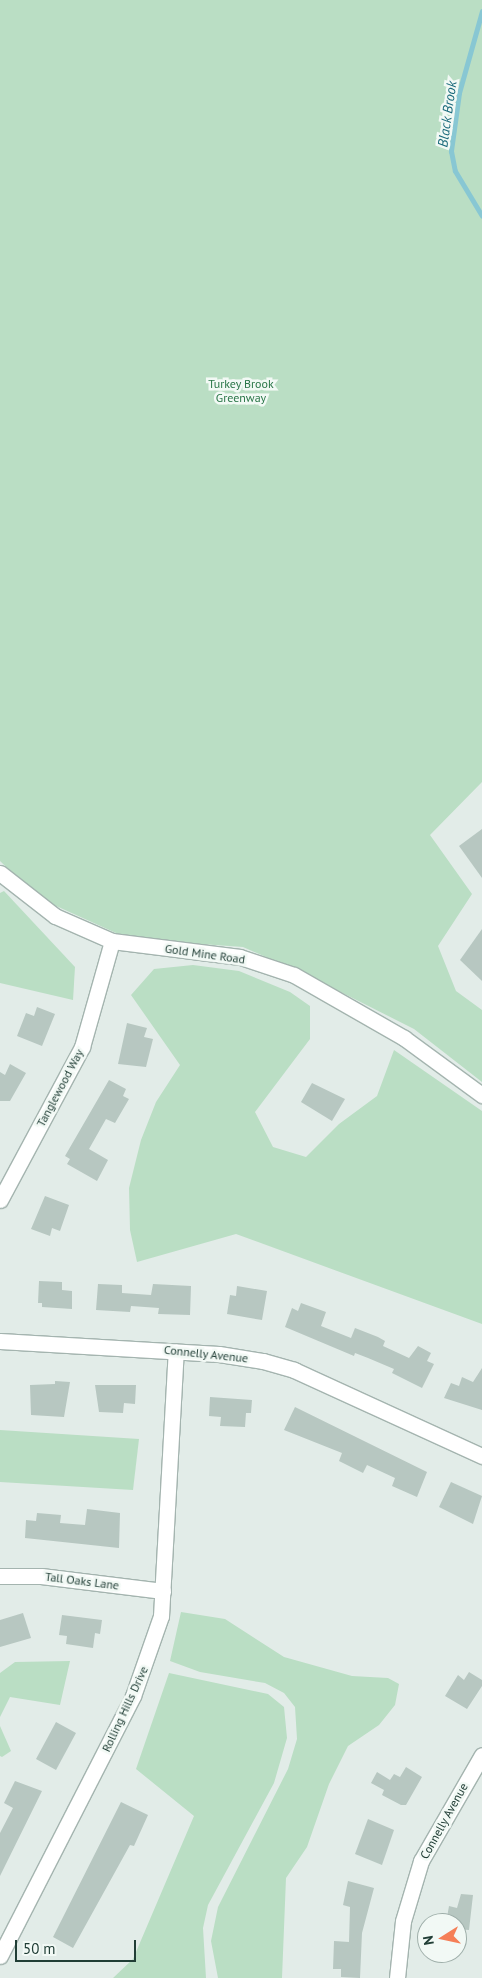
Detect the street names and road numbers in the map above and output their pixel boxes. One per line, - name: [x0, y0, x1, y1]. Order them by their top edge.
- street label: Gold Mine Road: [164, 941, 246, 967]
- street label: Tanglewood Way: [33, 1047, 87, 1129]
- street label: Connelly Avenue: [163, 1342, 249, 1366]
- street label: Tall Oaks Lane: [44, 1569, 120, 1593]
- street label: Rolling Hills Drive: [99, 1664, 151, 1754]
- street label: Connelly Avenue: [417, 1780, 471, 1862]

